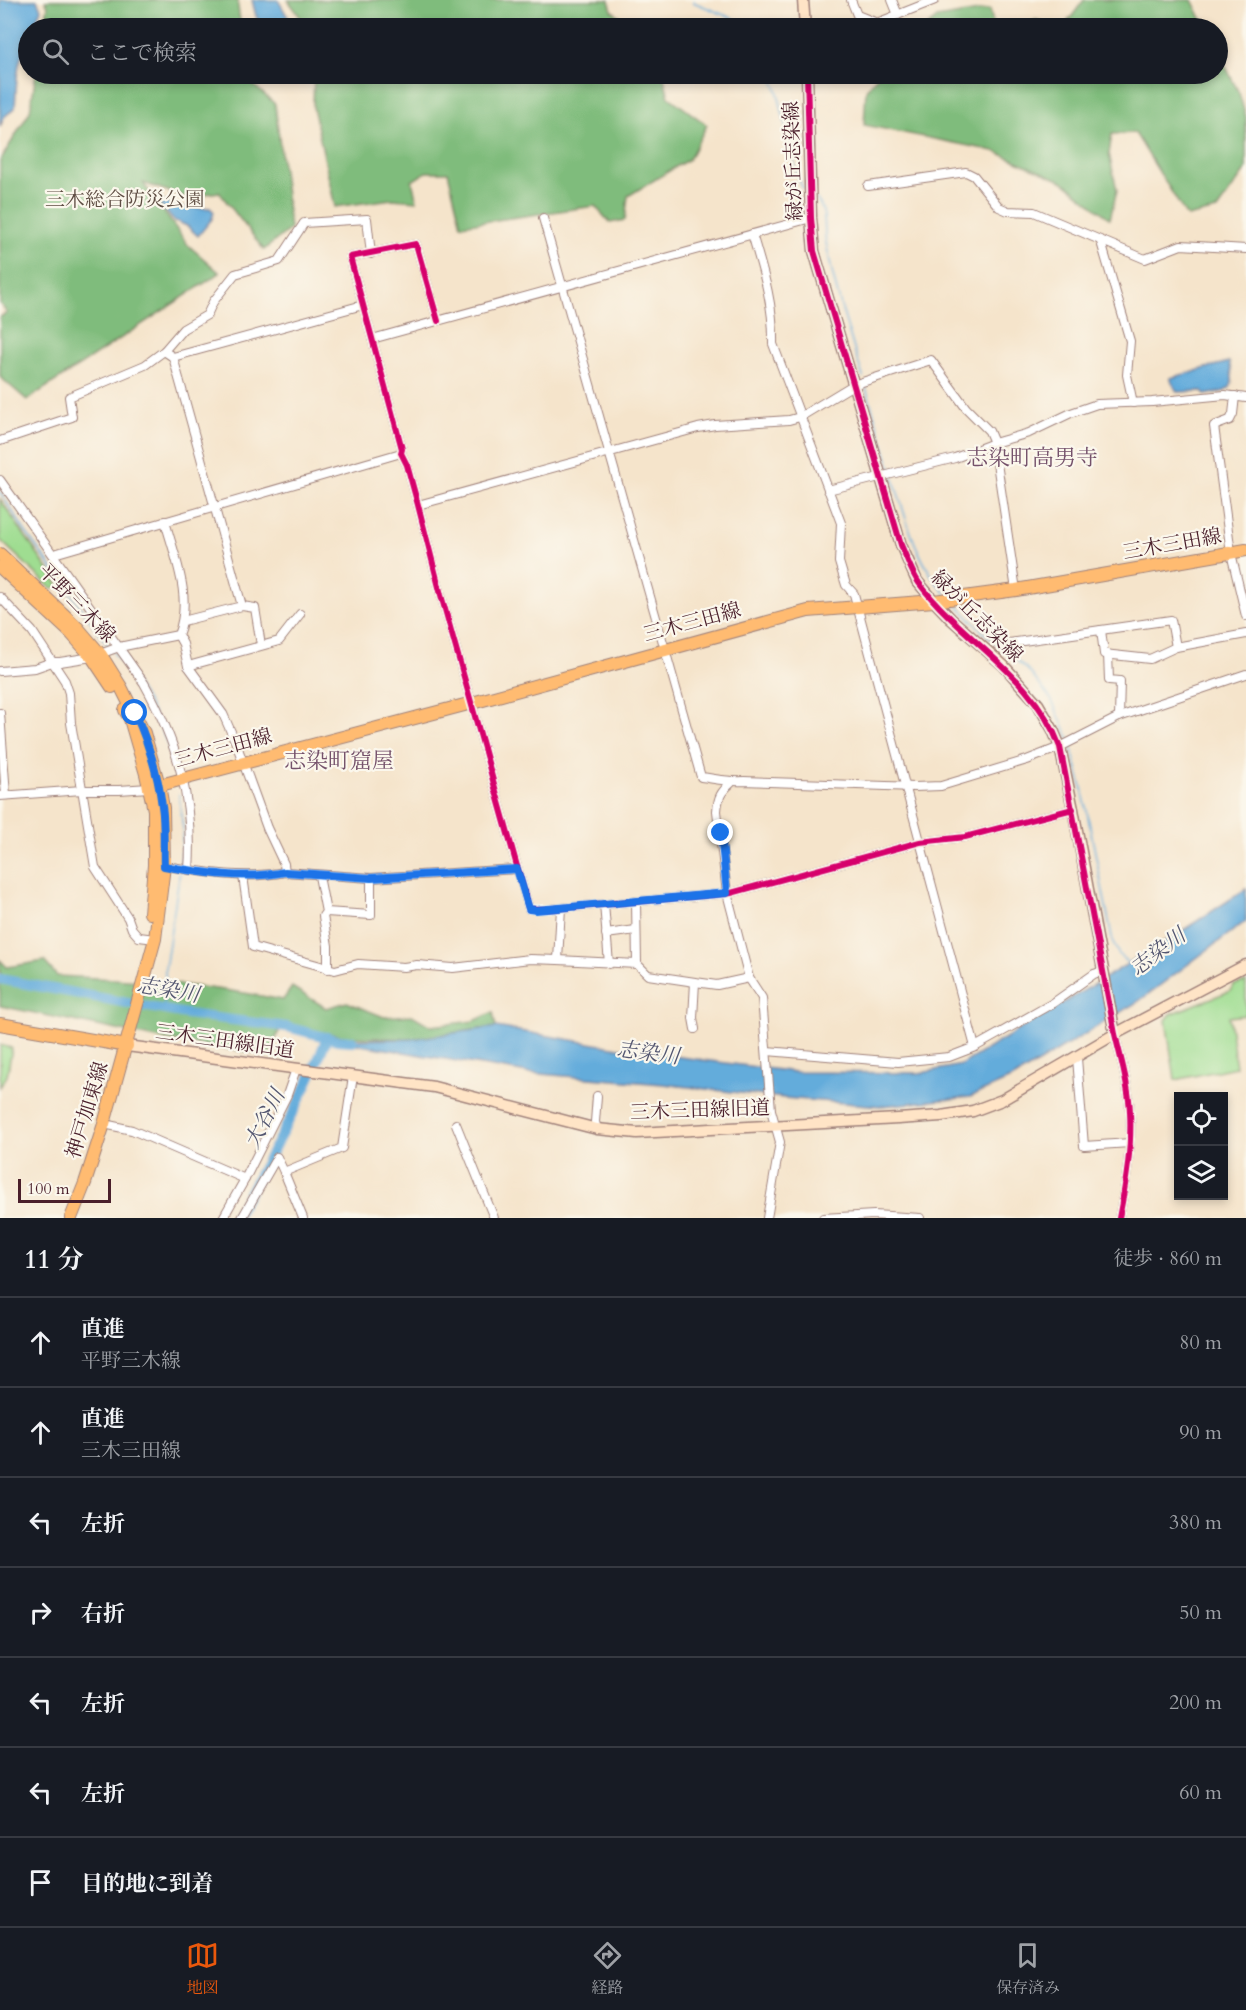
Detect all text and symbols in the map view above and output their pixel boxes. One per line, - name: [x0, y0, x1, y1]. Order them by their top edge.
- search box: [18, 18, 1228, 84]
- icon: search: [39, 35, 72, 68]
- text: ここで検索: [87, 38, 197, 68]
- street label: 緑が丘志染線: [777, 101, 809, 221]
- park label: 三木総合防災公園: [45, 186, 205, 213]
- district label: 志染町高男寺: [966, 443, 1098, 473]
- street label: 三木三田線: [1120, 522, 1224, 566]
- street label: 平野三木線: [33, 558, 121, 648]
- street label: 緑が丘志染線: [925, 564, 1029, 668]
- street label: 三木三田線: [640, 596, 744, 648]
- route start: [121, 699, 147, 725]
- street label: 三木三田線: [171, 722, 275, 774]
- district label: 志染町窟屋: [284, 746, 394, 776]
- route end: [707, 819, 733, 845]
- water label: 志染川: [1124, 920, 1193, 983]
- water label: 志染川: [134, 970, 204, 1010]
- street label: 三木三田線旧道: [154, 1018, 296, 1064]
- water label: 志染川: [615, 1035, 683, 1071]
- street label: 神戸加東線: [59, 1058, 115, 1162]
- water label: 大谷川: [238, 1083, 293, 1154]
- map controls: [1174, 1092, 1228, 1200]
- button: locate: [1174, 1092, 1228, 1146]
- street label: 三木三田線旧道: [630, 1094, 770, 1126]
- button: layers: [1174, 1146, 1228, 1200]
- scale bar: [18, 1176, 111, 1204]
- text: 100 m: [27, 1178, 69, 1200]
- text: 11 分: [24, 1242, 84, 1277]
- text: 徒歩 · 860 m: [1113, 1245, 1222, 1272]
- text: 直進: [81, 1314, 125, 1344]
- icon: ahead: [24, 1326, 57, 1359]
- text: 80 m: [1179, 1329, 1222, 1356]
- text: 平野三木線: [81, 1347, 181, 1374]
- text: 直進: [81, 1404, 125, 1434]
- icon: ahead: [24, 1416, 57, 1449]
- text: 90 m: [1179, 1419, 1222, 1446]
- text: 三木三田線: [81, 1437, 181, 1464]
- icon: left: [24, 1506, 57, 1539]
- text: 左折: [81, 1509, 125, 1539]
- text: 380 m: [1169, 1509, 1222, 1536]
- icon: right: [24, 1596, 57, 1629]
- text: 右折: [81, 1599, 125, 1629]
- text: 50 m: [1179, 1599, 1222, 1626]
- icon: left: [24, 1686, 57, 1719]
- text: 左折: [81, 1689, 125, 1719]
- text: 200 m: [1169, 1689, 1222, 1716]
- icon: left: [24, 1776, 57, 1809]
- text: 左折: [81, 1779, 125, 1809]
- text: 60 m: [1179, 1779, 1222, 1806]
- icon: arrive: [24, 1866, 57, 1899]
- text: 目的地に到着: [81, 1869, 213, 1899]
- tab: 地図: [186, 1939, 219, 1999]
- tab: 経路: [591, 1939, 624, 1999]
- tab: 保存済み: [996, 1939, 1060, 1999]

